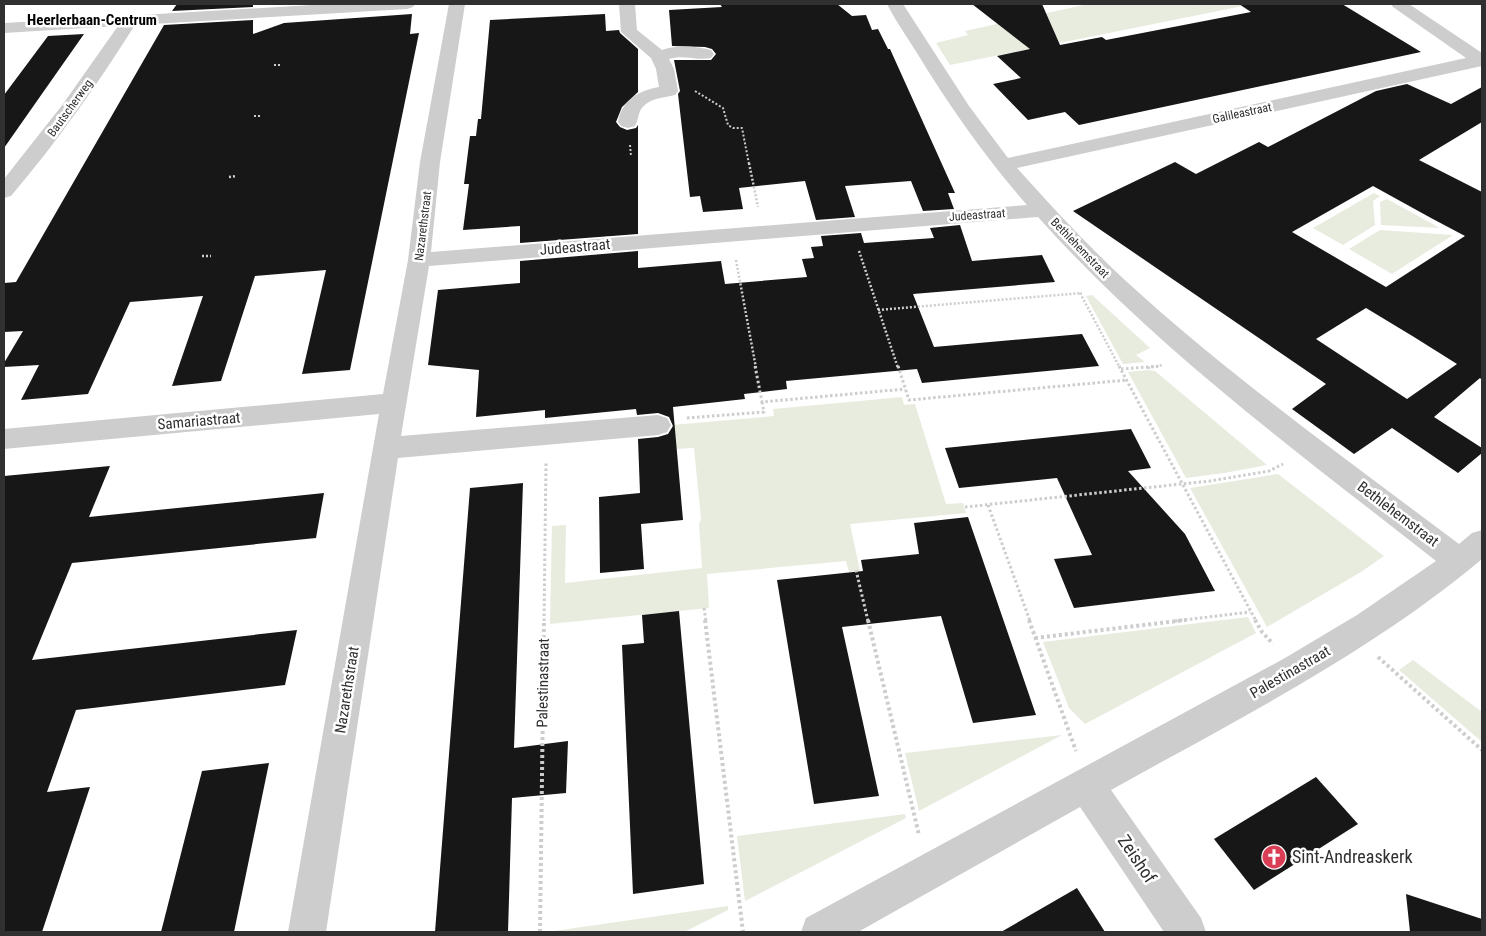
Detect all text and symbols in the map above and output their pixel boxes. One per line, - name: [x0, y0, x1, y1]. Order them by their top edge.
- district label: Heerlerbaan-Centrum: [27, 11, 157, 29]
- street label: Bautscherweg: [45, 77, 95, 139]
- street label: Galileastraat: [1211, 100, 1273, 126]
- street label: Nazarethstraat: [412, 190, 434, 262]
- street label: Judeastraat: [948, 206, 1006, 224]
- street label: Bethlehemstraat: [1048, 215, 1112, 281]
- street label: Judeastraat: [539, 235, 611, 259]
- street label: Samariastraat: [157, 408, 241, 434]
- street label: Bethlehemstraat: [1354, 478, 1442, 550]
- street label: Palestinastraat: [533, 638, 553, 728]
- street label: Palestinastraat: [1247, 642, 1333, 702]
- street label: Nazarethstraat: [331, 645, 363, 735]
- street label: Zeishof: [1114, 831, 1161, 887]
- church icon: Sint-Andreaskerk: [1261, 844, 1287, 870]
- place label: Sint-Andreaskerk: [1292, 846, 1413, 867]

